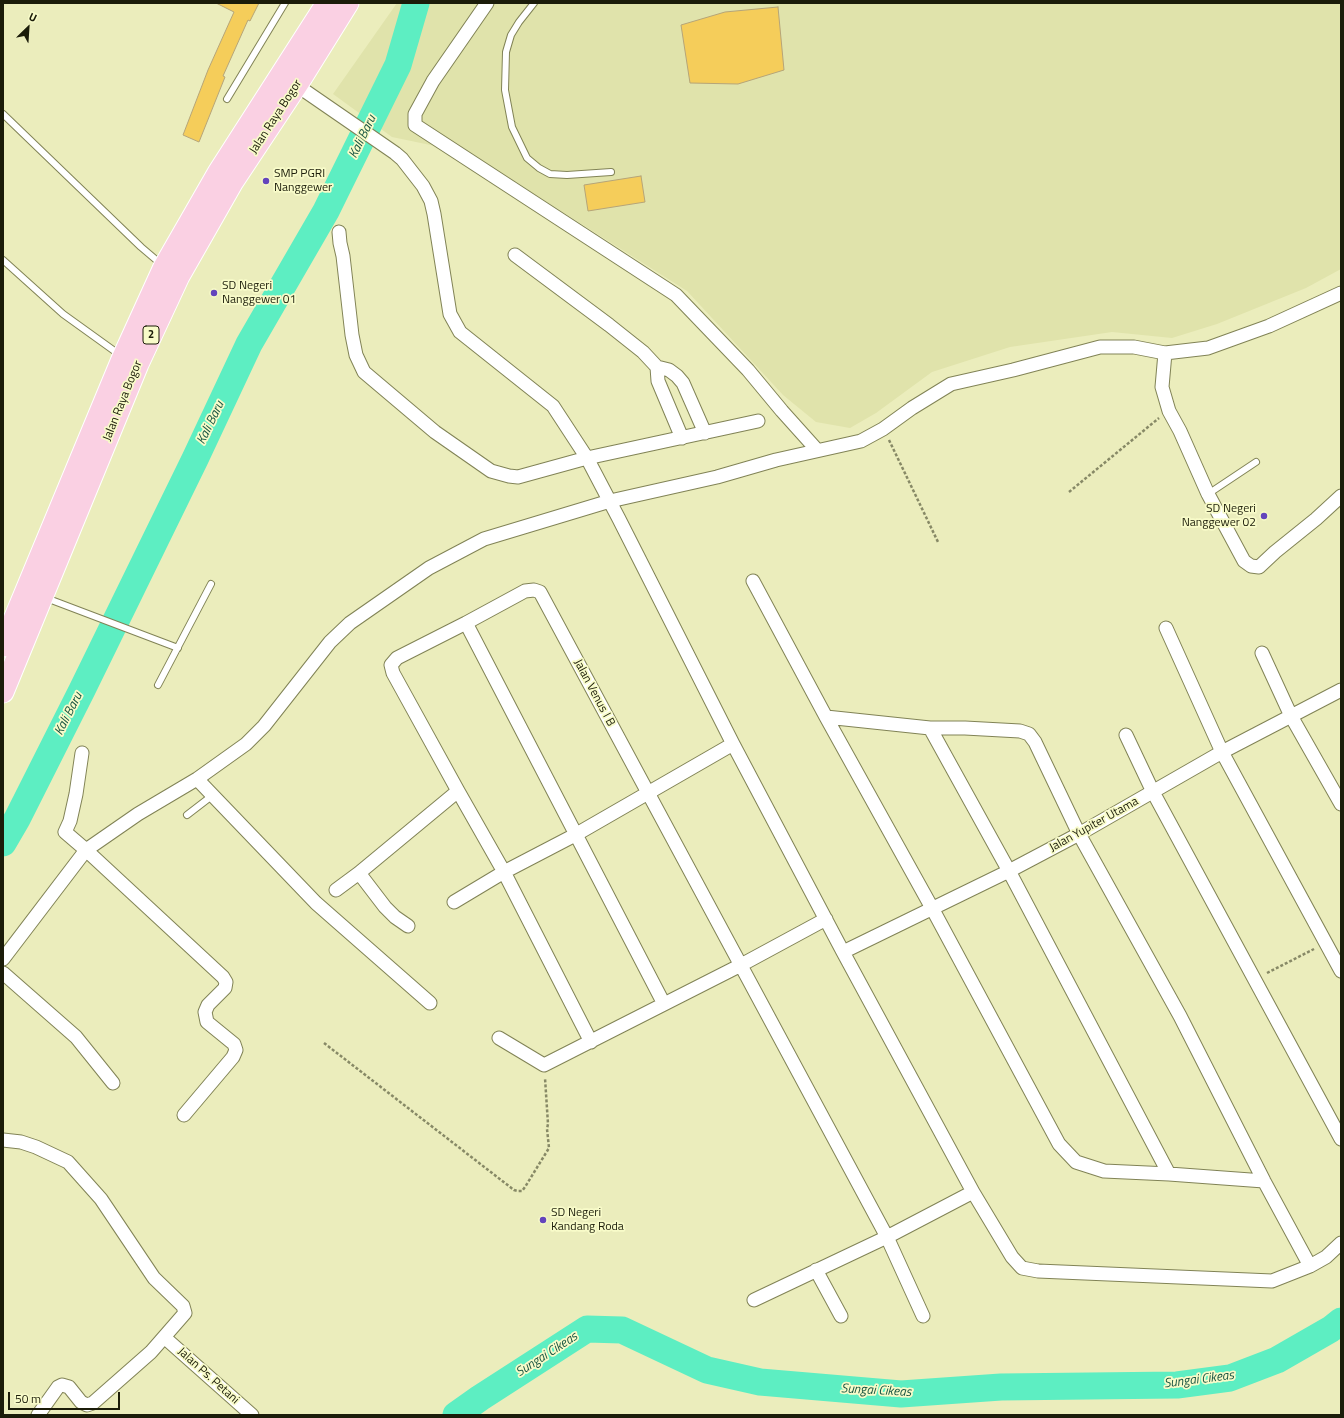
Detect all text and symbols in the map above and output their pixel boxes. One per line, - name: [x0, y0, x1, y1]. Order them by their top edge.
- north arrow: [8, 8, 48, 48]
- text: U: [26, 8, 40, 26]
- street label: Jalan Raya Bogor: [247, 77, 305, 157]
- water label: Kali Baru: [346, 113, 380, 161]
- place label: SMP PGRI Nanggewer: [274, 167, 332, 195]
- marker: SMP PGRI Nanggewer: [261, 176, 271, 186]
- place label: SD Negeri Nanggewer 01: [222, 279, 296, 307]
- marker: SD Negeri Nanggewer 01: [209, 288, 219, 298]
- road number: 2: [143, 326, 159, 344]
- street label: Jalan Raya Bogor: [100, 359, 146, 443]
- water label: Kali Baru: [194, 399, 228, 447]
- place label: SD Negeri Nanggewer 02: [1182, 502, 1256, 530]
- marker: SD Negeri Nanggewer 02: [1259, 511, 1269, 521]
- street label: Jalan Venus I B: [570, 657, 618, 729]
- water label: Kali Baru: [52, 690, 86, 738]
- street label: Jalan Yupiter Utama: [1047, 795, 1141, 855]
- place label: SD Negeri Kandang Roda: [551, 1206, 624, 1234]
- marker: SD Negeri Kandang Roda: [538, 1215, 548, 1225]
- water label: Sungai Cikeas: [513, 1329, 581, 1381]
- street label: Jalan Ps. Petani: [174, 1345, 242, 1407]
- water label: Sungai Cikeas: [1163, 1368, 1235, 1392]
- water label: Sungai Cikeas: [840, 1381, 912, 1401]
- scale bar: [10, 1384, 122, 1410]
- text: 50 m: [15, 1389, 41, 1408]

